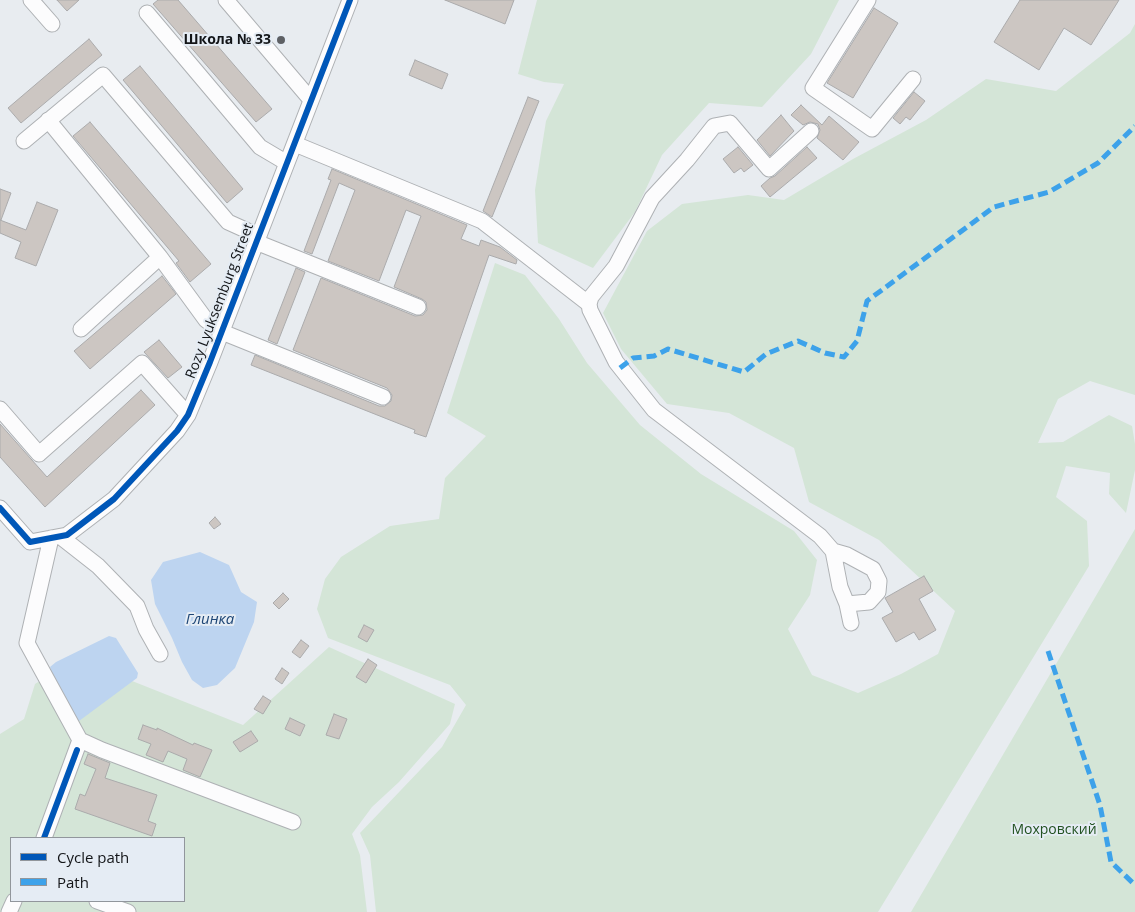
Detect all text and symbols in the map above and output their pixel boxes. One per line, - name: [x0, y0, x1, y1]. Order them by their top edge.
- place label: Школа № 33: [183, 32, 271, 48]
- marker: Школа № 33: [275, 34, 287, 46]
- street label: Rozy Lyuksemburg Street: [183, 221, 257, 381]
- water label: Глинка: [186, 611, 234, 629]
- park label: Мохровский: [1011, 822, 1097, 838]
- legend: [10, 837, 185, 902]
- text: Cycle path: [57, 847, 129, 867]
- text: Path: [57, 872, 89, 892]

